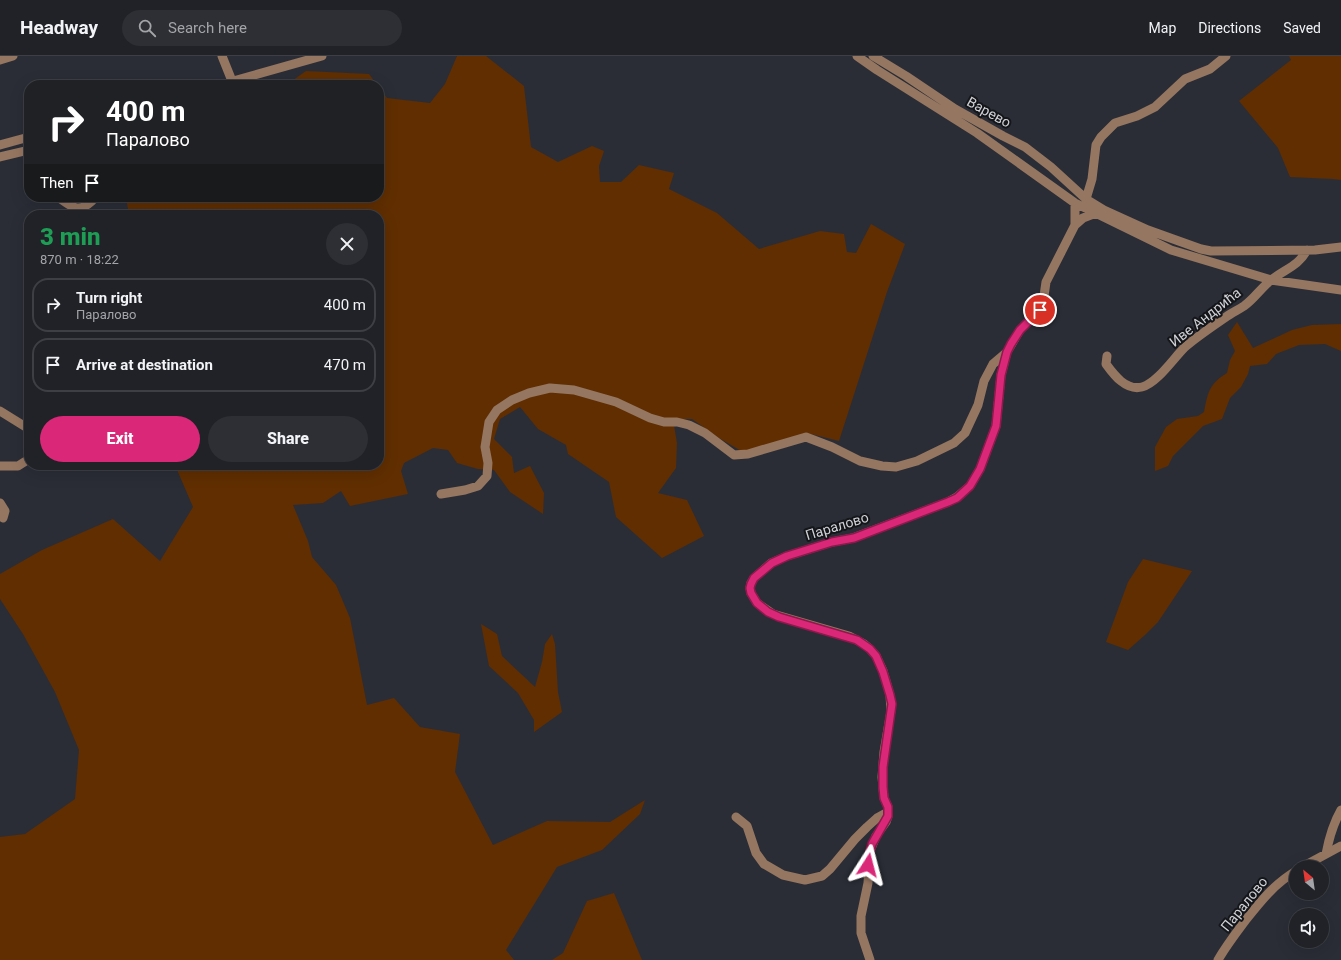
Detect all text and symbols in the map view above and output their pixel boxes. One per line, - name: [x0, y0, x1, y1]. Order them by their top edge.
- search box: [122, 10, 402, 46]
- text: Headway: [20, 16, 98, 39]
- icon: search: [136, 17, 158, 39]
- text: Search here: [168, 19, 247, 37]
- text: Map: [1149, 20, 1176, 36]
- text: Directions: [1198, 20, 1261, 36]
- text: Saved: [1283, 20, 1321, 36]
- street label: Варево: [964, 93, 1014, 131]
- text: 400 m: [106, 95, 185, 128]
- icon: right: [40, 96, 92, 148]
- text: Паралово: [106, 129, 190, 150]
- icon: arrive: [81, 172, 103, 194]
- text: Then: [40, 174, 73, 192]
- text: 3 min: [40, 223, 101, 251]
- button: close: [326, 223, 368, 265]
- text: 870 m · 18:22: [40, 252, 119, 267]
- street label: Иве Андрића: [1166, 284, 1244, 350]
- text: Turn right: [76, 289, 142, 307]
- pin: [1023, 293, 1057, 327]
- icon: right: [42, 294, 64, 316]
- text: 400 m: [324, 296, 366, 314]
- icon: arrive: [1029, 299, 1051, 321]
- text: Паралово: [76, 307, 137, 322]
- icon: arrive: [42, 354, 64, 376]
- text: Arrive at destination: [76, 356, 213, 374]
- text: 470 m: [324, 356, 366, 374]
- button: Exit: [40, 416, 200, 462]
- button: Share: [208, 416, 368, 462]
- street label: Паралово: [804, 509, 870, 543]
- position arrow: [847, 844, 889, 886]
- north arrow: [1289, 860, 1329, 900]
- map controls: [1289, 860, 1329, 948]
- street label: Паралово: [1217, 874, 1271, 934]
- button: sound: [1289, 908, 1329, 948]

